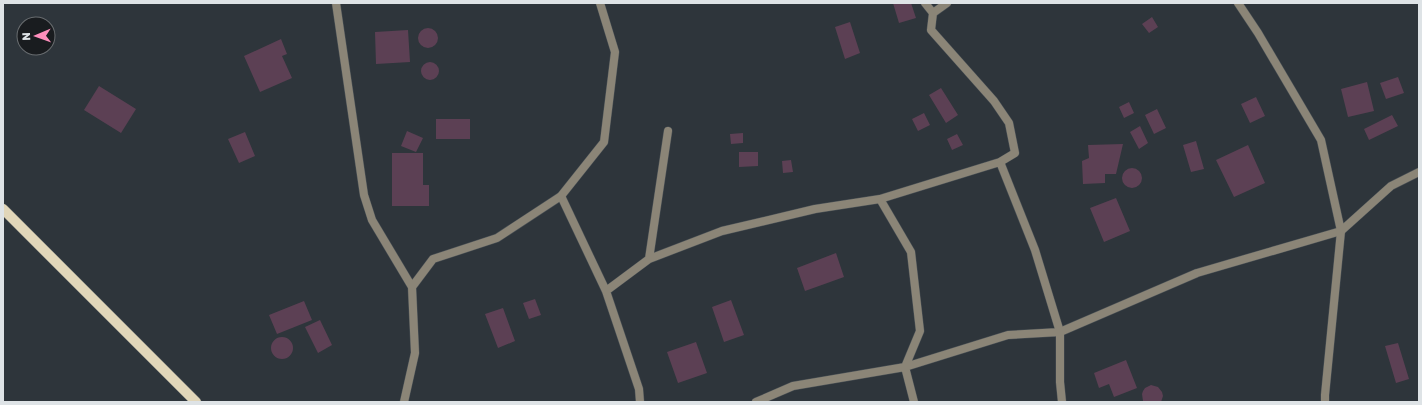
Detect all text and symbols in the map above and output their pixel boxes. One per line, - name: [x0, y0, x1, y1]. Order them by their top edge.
- north arrow: [16, 16, 56, 56]
- text: N: [19, 32, 32, 41]

